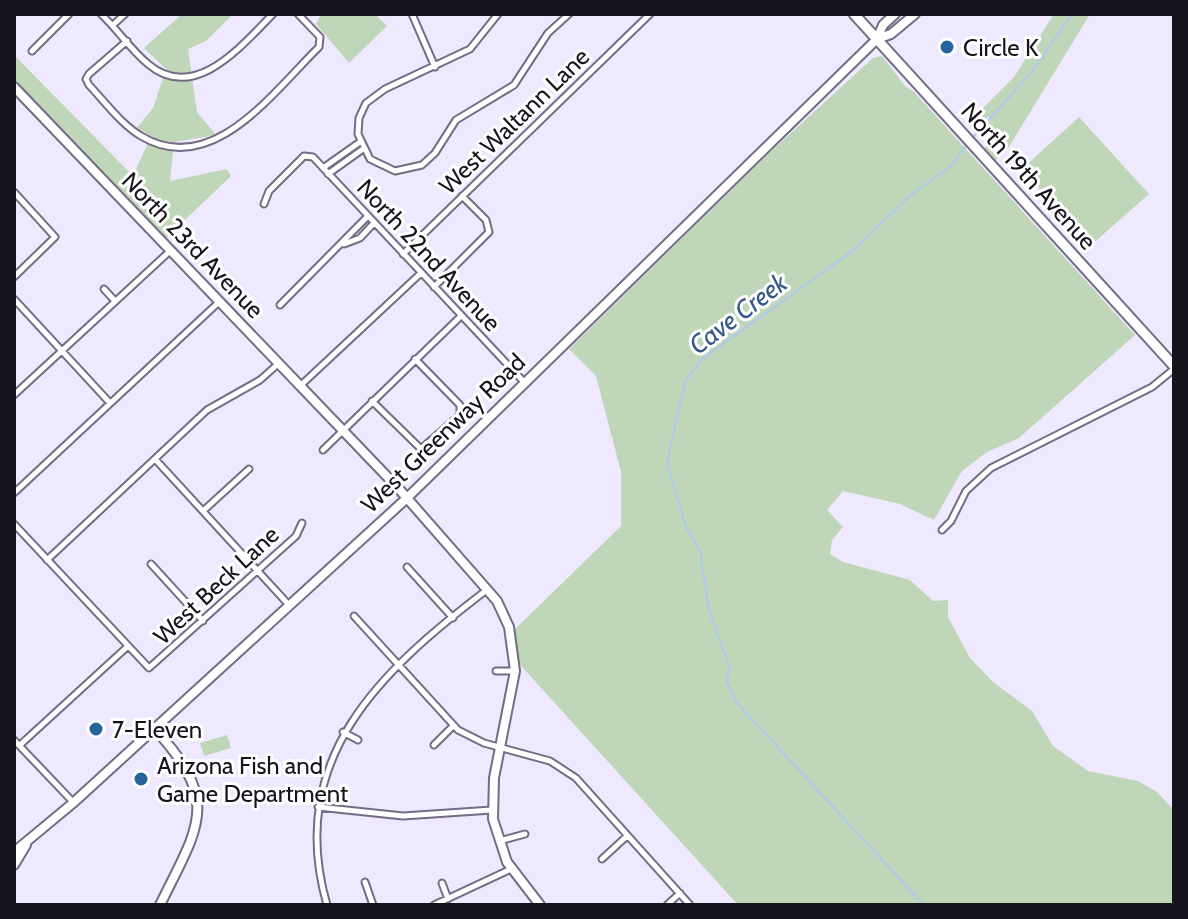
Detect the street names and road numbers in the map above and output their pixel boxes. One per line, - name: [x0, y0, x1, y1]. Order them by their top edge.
- street label: West Waltann Lane: [433, 42, 595, 200]
- street label: North 19th Avenue: [955, 96, 1103, 256]
- street label: North 23rd Avenue: [116, 166, 270, 324]
- street label: North 22nd Avenue: [351, 173, 507, 337]
- street label: West Greenway Road: [355, 347, 531, 519]
- street label: West Beck Lane: [147, 520, 285, 650]

